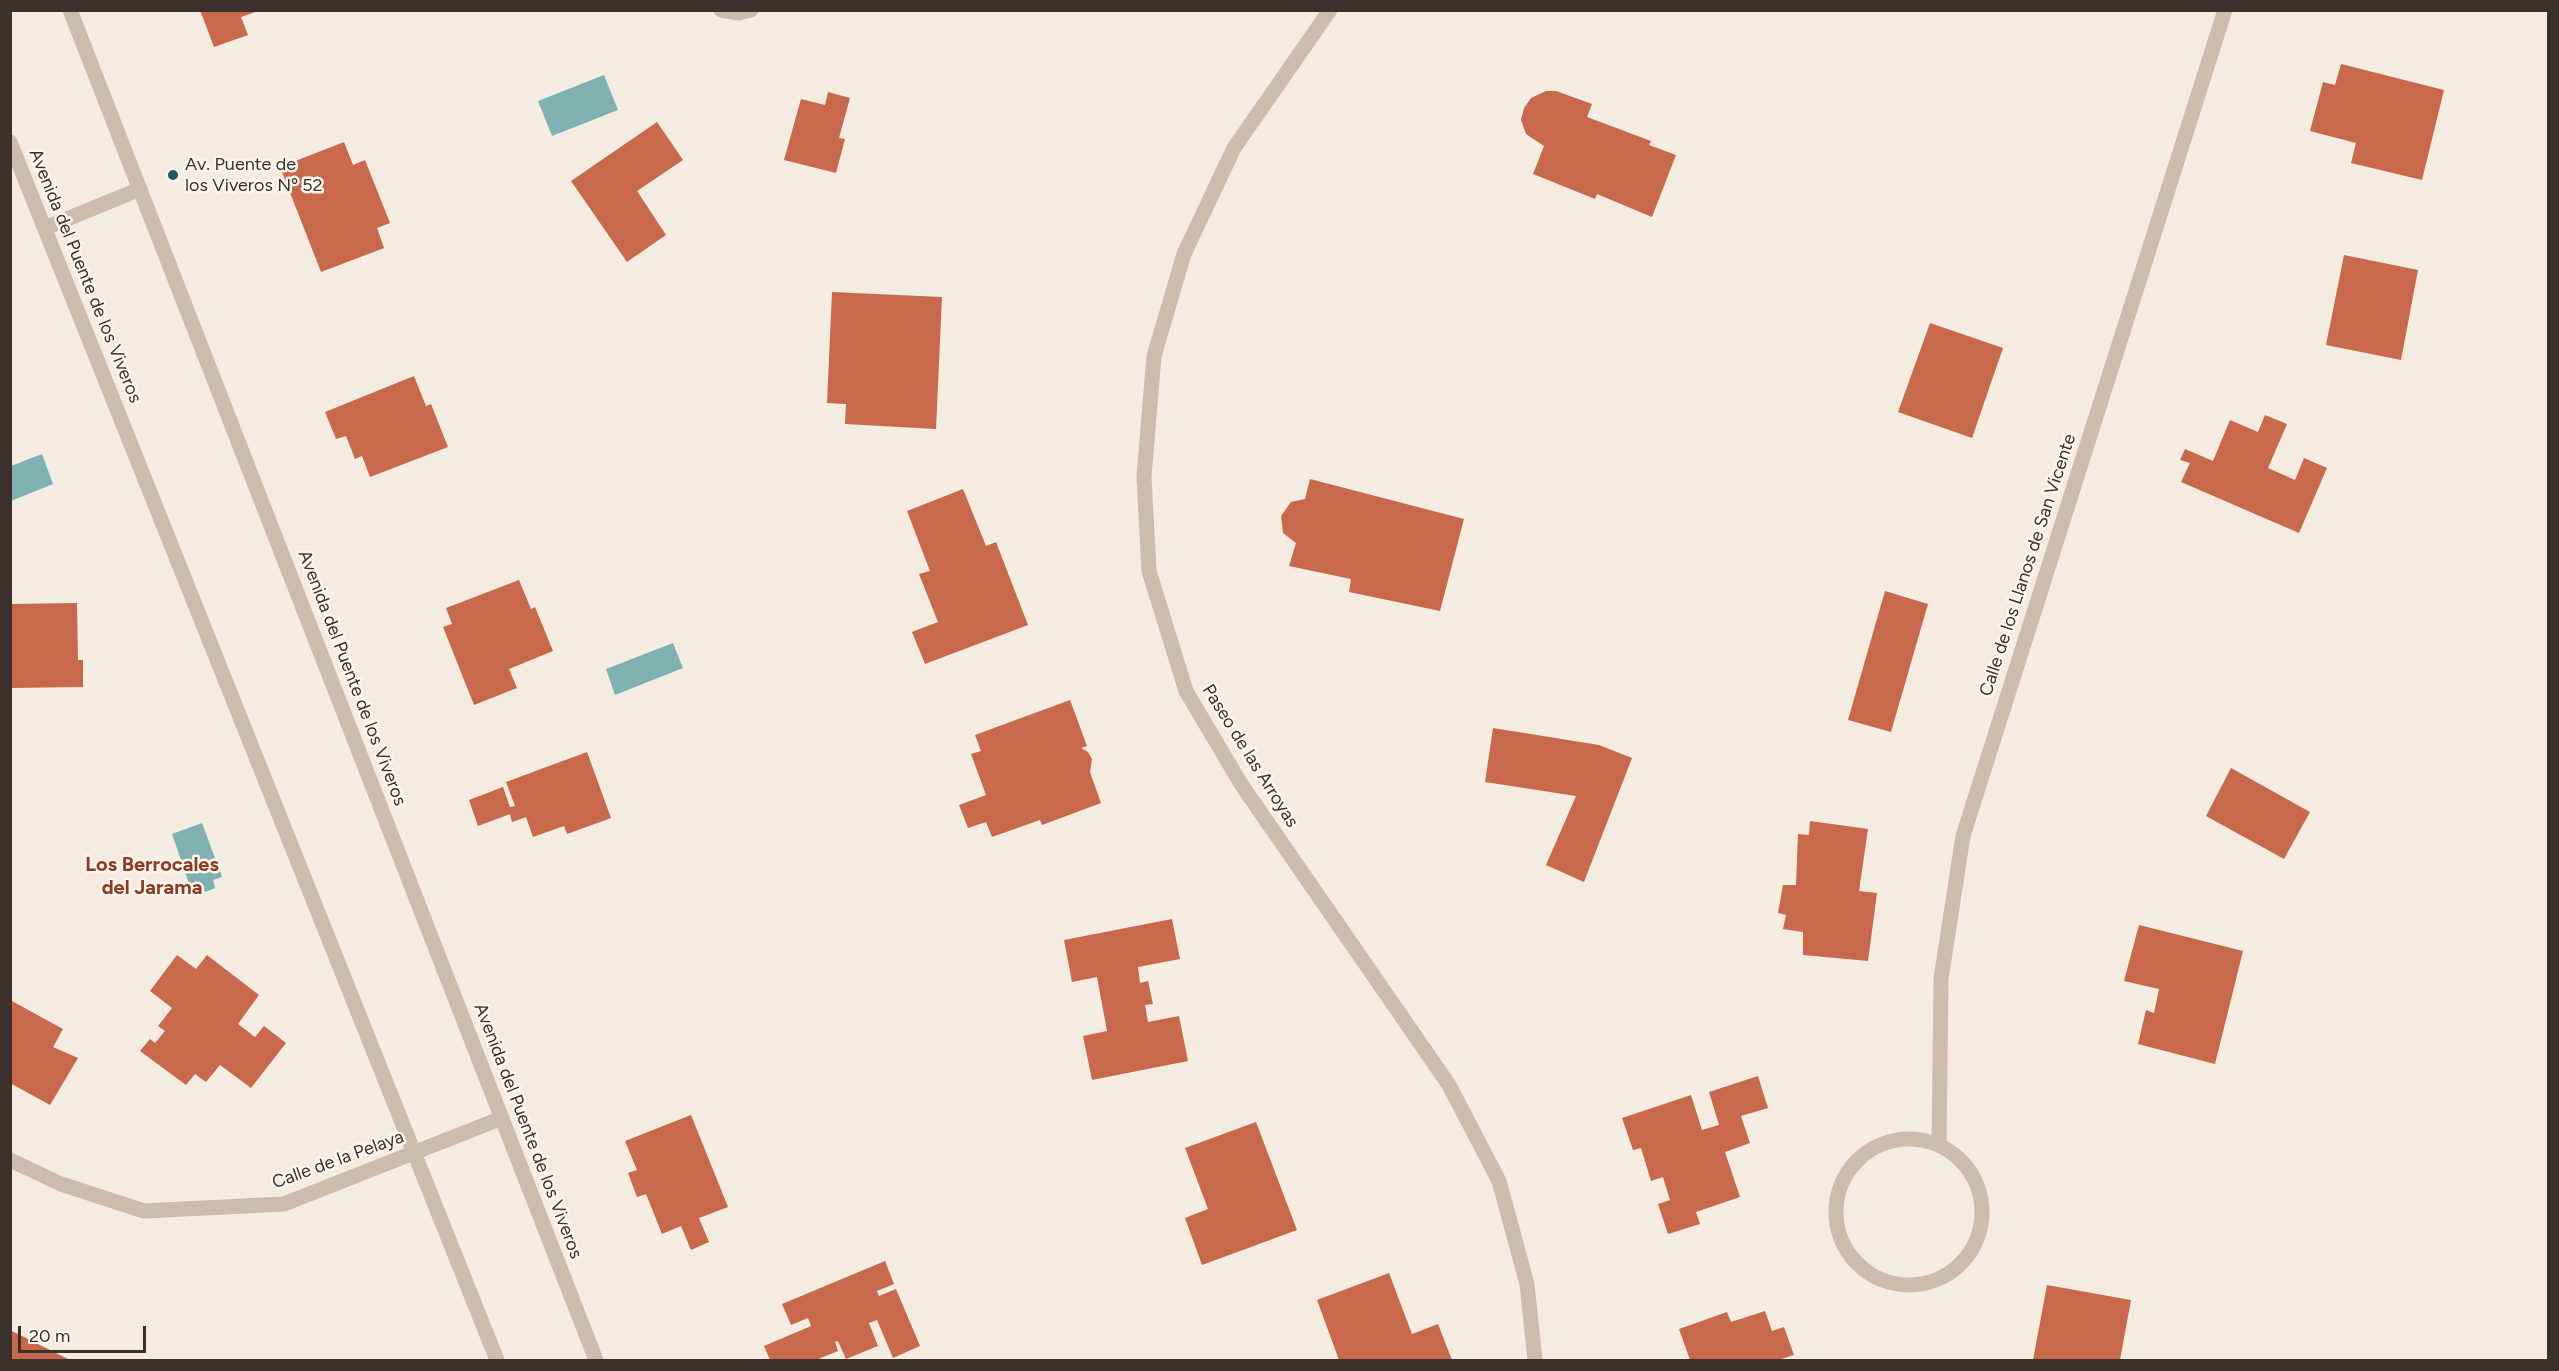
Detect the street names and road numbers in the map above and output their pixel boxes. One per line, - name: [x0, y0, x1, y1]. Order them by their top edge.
- street label: Avenida del Puente de los Viveros: [24, 146, 146, 406]
- street label: Calle de los Llanos de San Vicente: [1975, 431, 2081, 699]
- street label: Avenida del Puente de los Viveros: [293, 547, 411, 809]
- street label: Paseo de las Arroyas: [1197, 680, 1303, 832]
- street label: Avenida del Puente de los Viveros: [469, 1000, 587, 1262]
- street label: Calle de la Pelaya: [269, 1126, 407, 1194]

